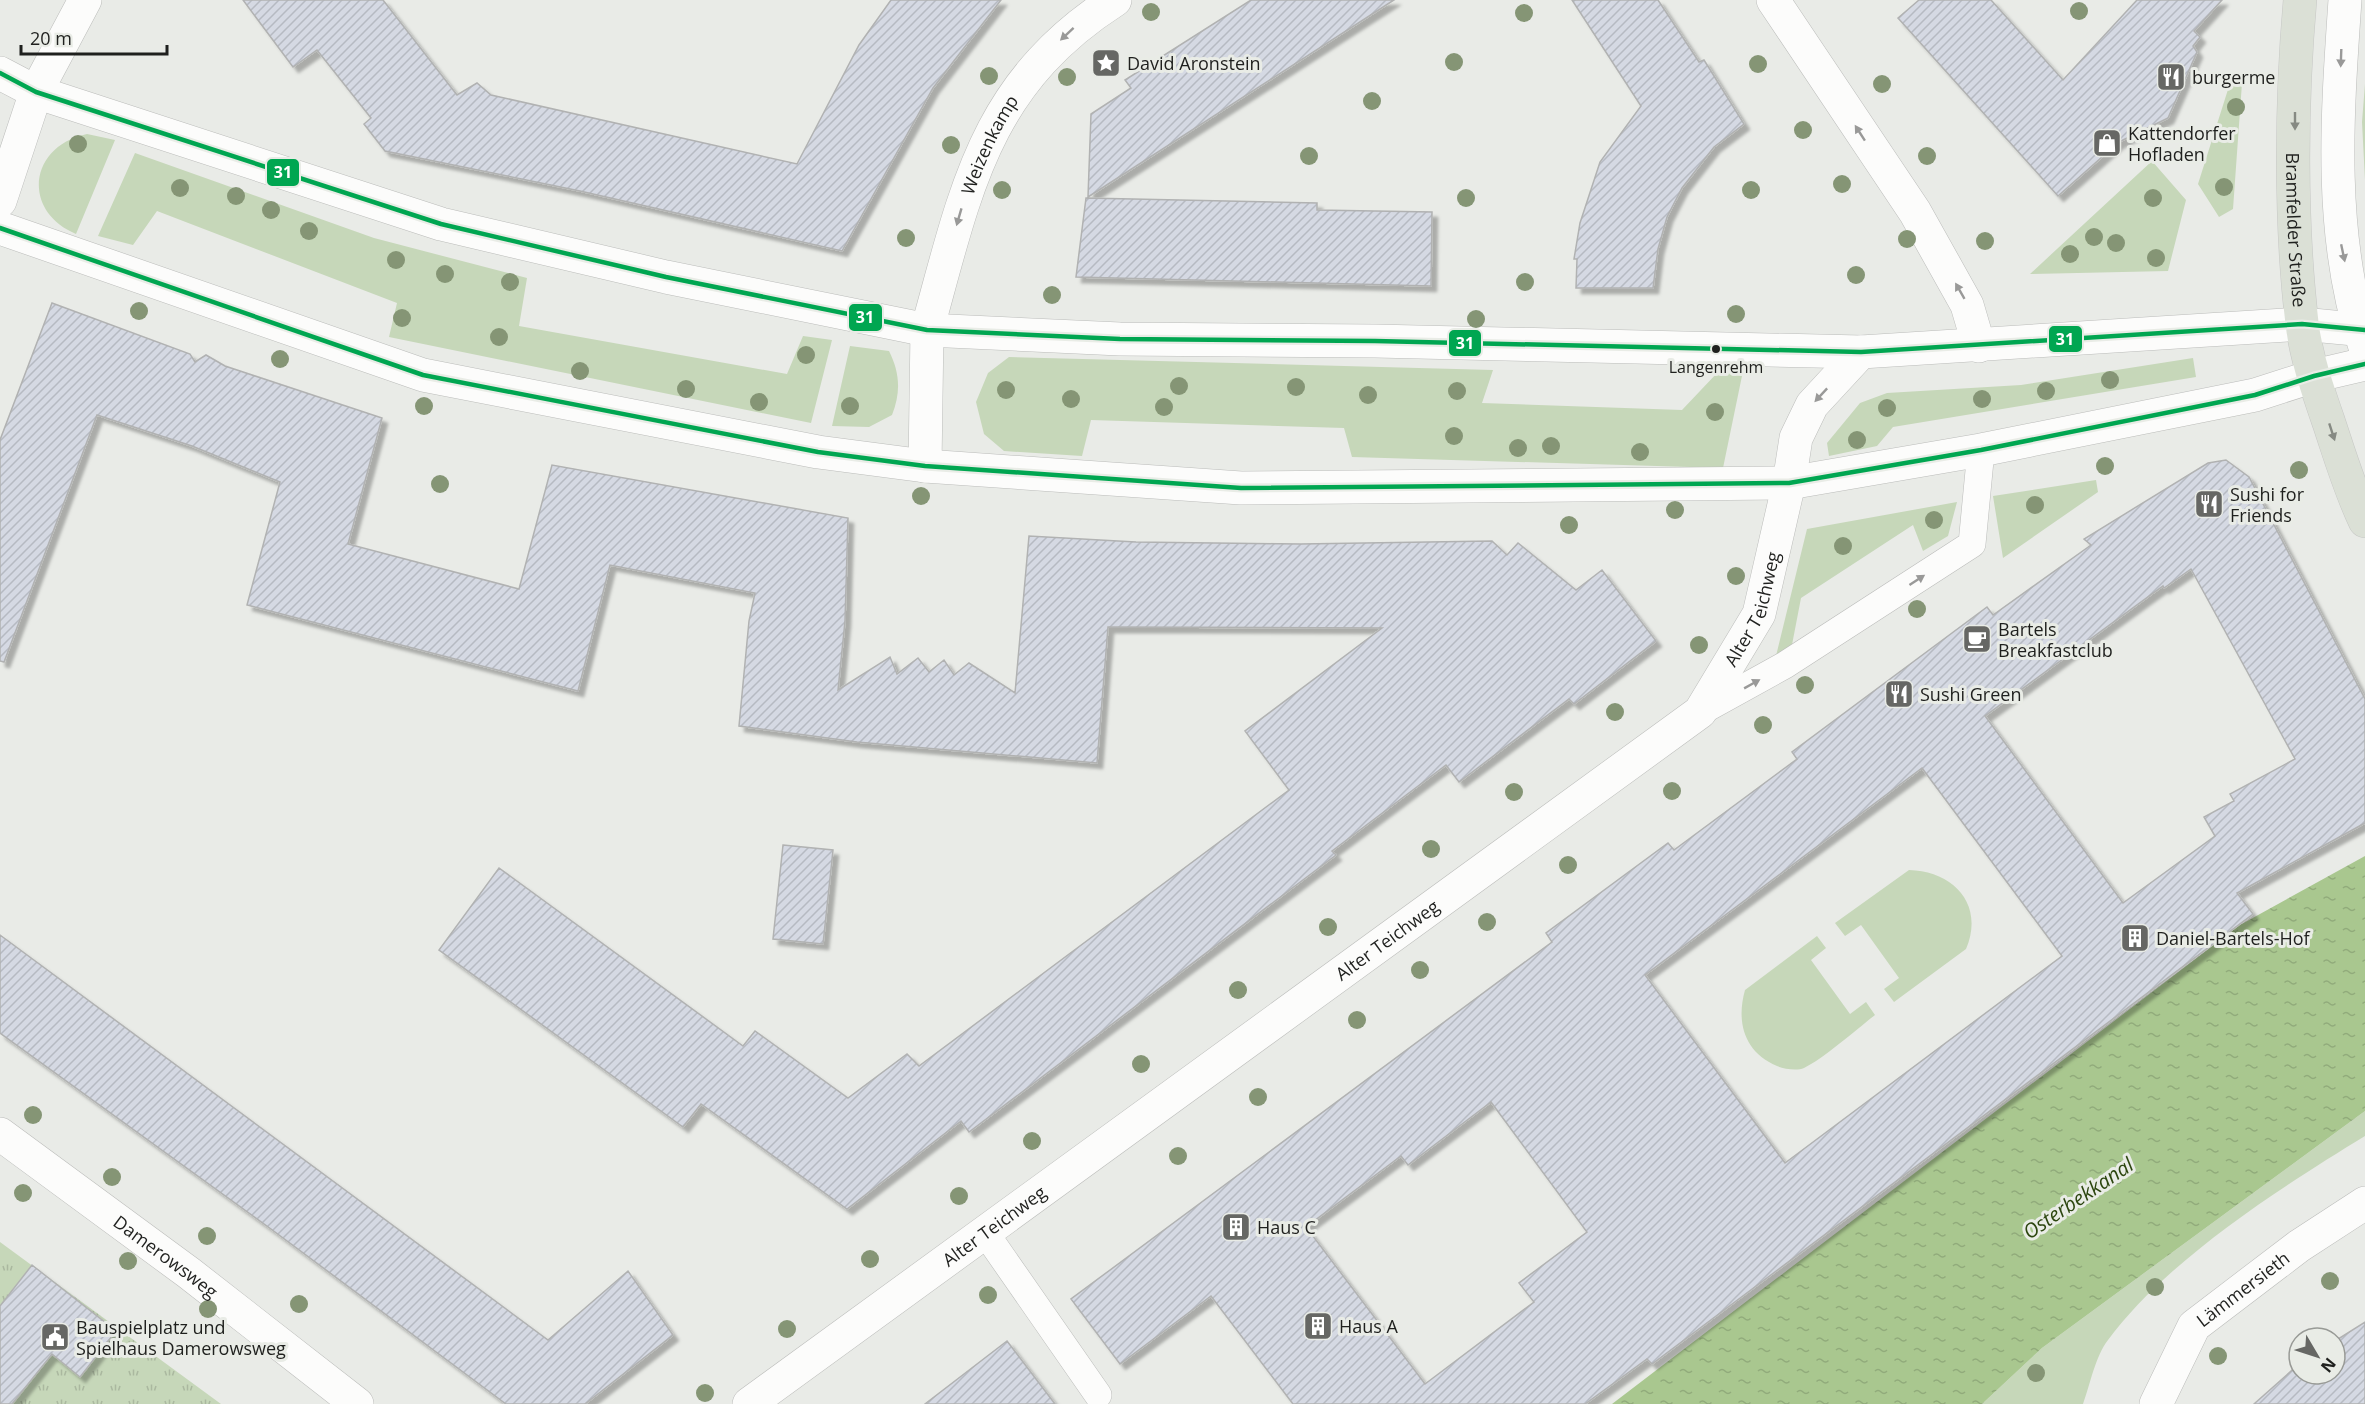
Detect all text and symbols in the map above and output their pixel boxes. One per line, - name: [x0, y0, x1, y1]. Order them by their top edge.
- scale bar: [21, 18, 166, 56]
- text: 20 m: [30, 26, 72, 50]
- one-way arrow: [1060, 27, 1075, 41]
- place icon: David Aronstein: [1090, 47, 1122, 79]
- one-way arrow: [2337, 49, 2346, 68]
- place label: David Aronstein: [1127, 51, 1261, 75]
- restaurant icon: burgerme: [2155, 61, 2187, 93]
- place label: burgerme: [2192, 65, 2275, 89]
- street label: Weizenkamp: [955, 90, 1023, 198]
- one-way arrow: [2290, 112, 2300, 131]
- place label: Kattendorfer Hofladen: [2128, 121, 2236, 166]
- one-way arrow: [1855, 125, 1866, 141]
- shop icon: Kattendorfer Hofladen: [2091, 127, 2123, 159]
- street label: Bramfelder Straße: [2281, 153, 2312, 308]
- line badge: 31: [266, 158, 300, 187]
- text: 31: [274, 161, 292, 183]
- one-way arrow: [954, 208, 963, 226]
- one-way arrow: [2339, 244, 2349, 262]
- one-way arrow: [1954, 283, 1965, 299]
- line badge: 31: [848, 303, 883, 332]
- text: 31: [856, 306, 874, 328]
- line badge: 31: [2048, 325, 2083, 353]
- text: 31: [2056, 328, 2074, 350]
- line badge: 31: [1448, 329, 1482, 357]
- text: 31: [1456, 332, 1474, 354]
- marker: Langenrehm: [1710, 343, 1722, 355]
- place label: Langenrehm: [1669, 356, 1763, 378]
- one-way arrow: [1815, 387, 1828, 402]
- one-way arrow: [2328, 423, 2337, 441]
- place label: Sushi for Friends: [2230, 482, 2305, 527]
- restaurant icon: Sushi for Friends: [2193, 488, 2225, 520]
- street label: Alter Teichweg: [1718, 549, 1785, 671]
- one-way arrow: [1908, 574, 1924, 586]
- place label: Bartels Breakfastclub: [1998, 617, 2113, 662]
- cafe icon: Bartels Breakfastclub: [1961, 623, 1993, 655]
- restaurant icon: Sushi Green: [1883, 678, 1915, 710]
- one-way arrow: [1743, 679, 1760, 689]
- place label: Sushi Green: [1920, 682, 2021, 706]
- street label: Alter Teichweg: [1330, 894, 1444, 986]
- building icon: Daniel-Bartels-Hof: [2119, 922, 2151, 954]
- place label: Daniel-Bartels-Hof: [2156, 926, 2311, 950]
- water label: Osterbekkanal: [2017, 1151, 2139, 1245]
- street label: Alter Teichweg: [937, 1180, 1051, 1271]
- street label: Damerowsweg: [109, 1210, 223, 1303]
- building icon: Haus C: [1220, 1211, 1252, 1243]
- place label: Haus C: [1257, 1215, 1316, 1239]
- street label: Lämmersieth: [2191, 1246, 2294, 1332]
- building icon: Haus A: [1302, 1310, 1334, 1342]
- place label: Haus A: [1339, 1314, 1399, 1338]
- place label: Bauspielplatz und Spielhaus Damerowsweg: [76, 1315, 286, 1360]
- public building icon: Bauspielplatz und Spielhaus Damerowsweg: [39, 1321, 71, 1353]
- north arrow: [2287, 1326, 2347, 1386]
- text: N: [2316, 1353, 2341, 1377]

